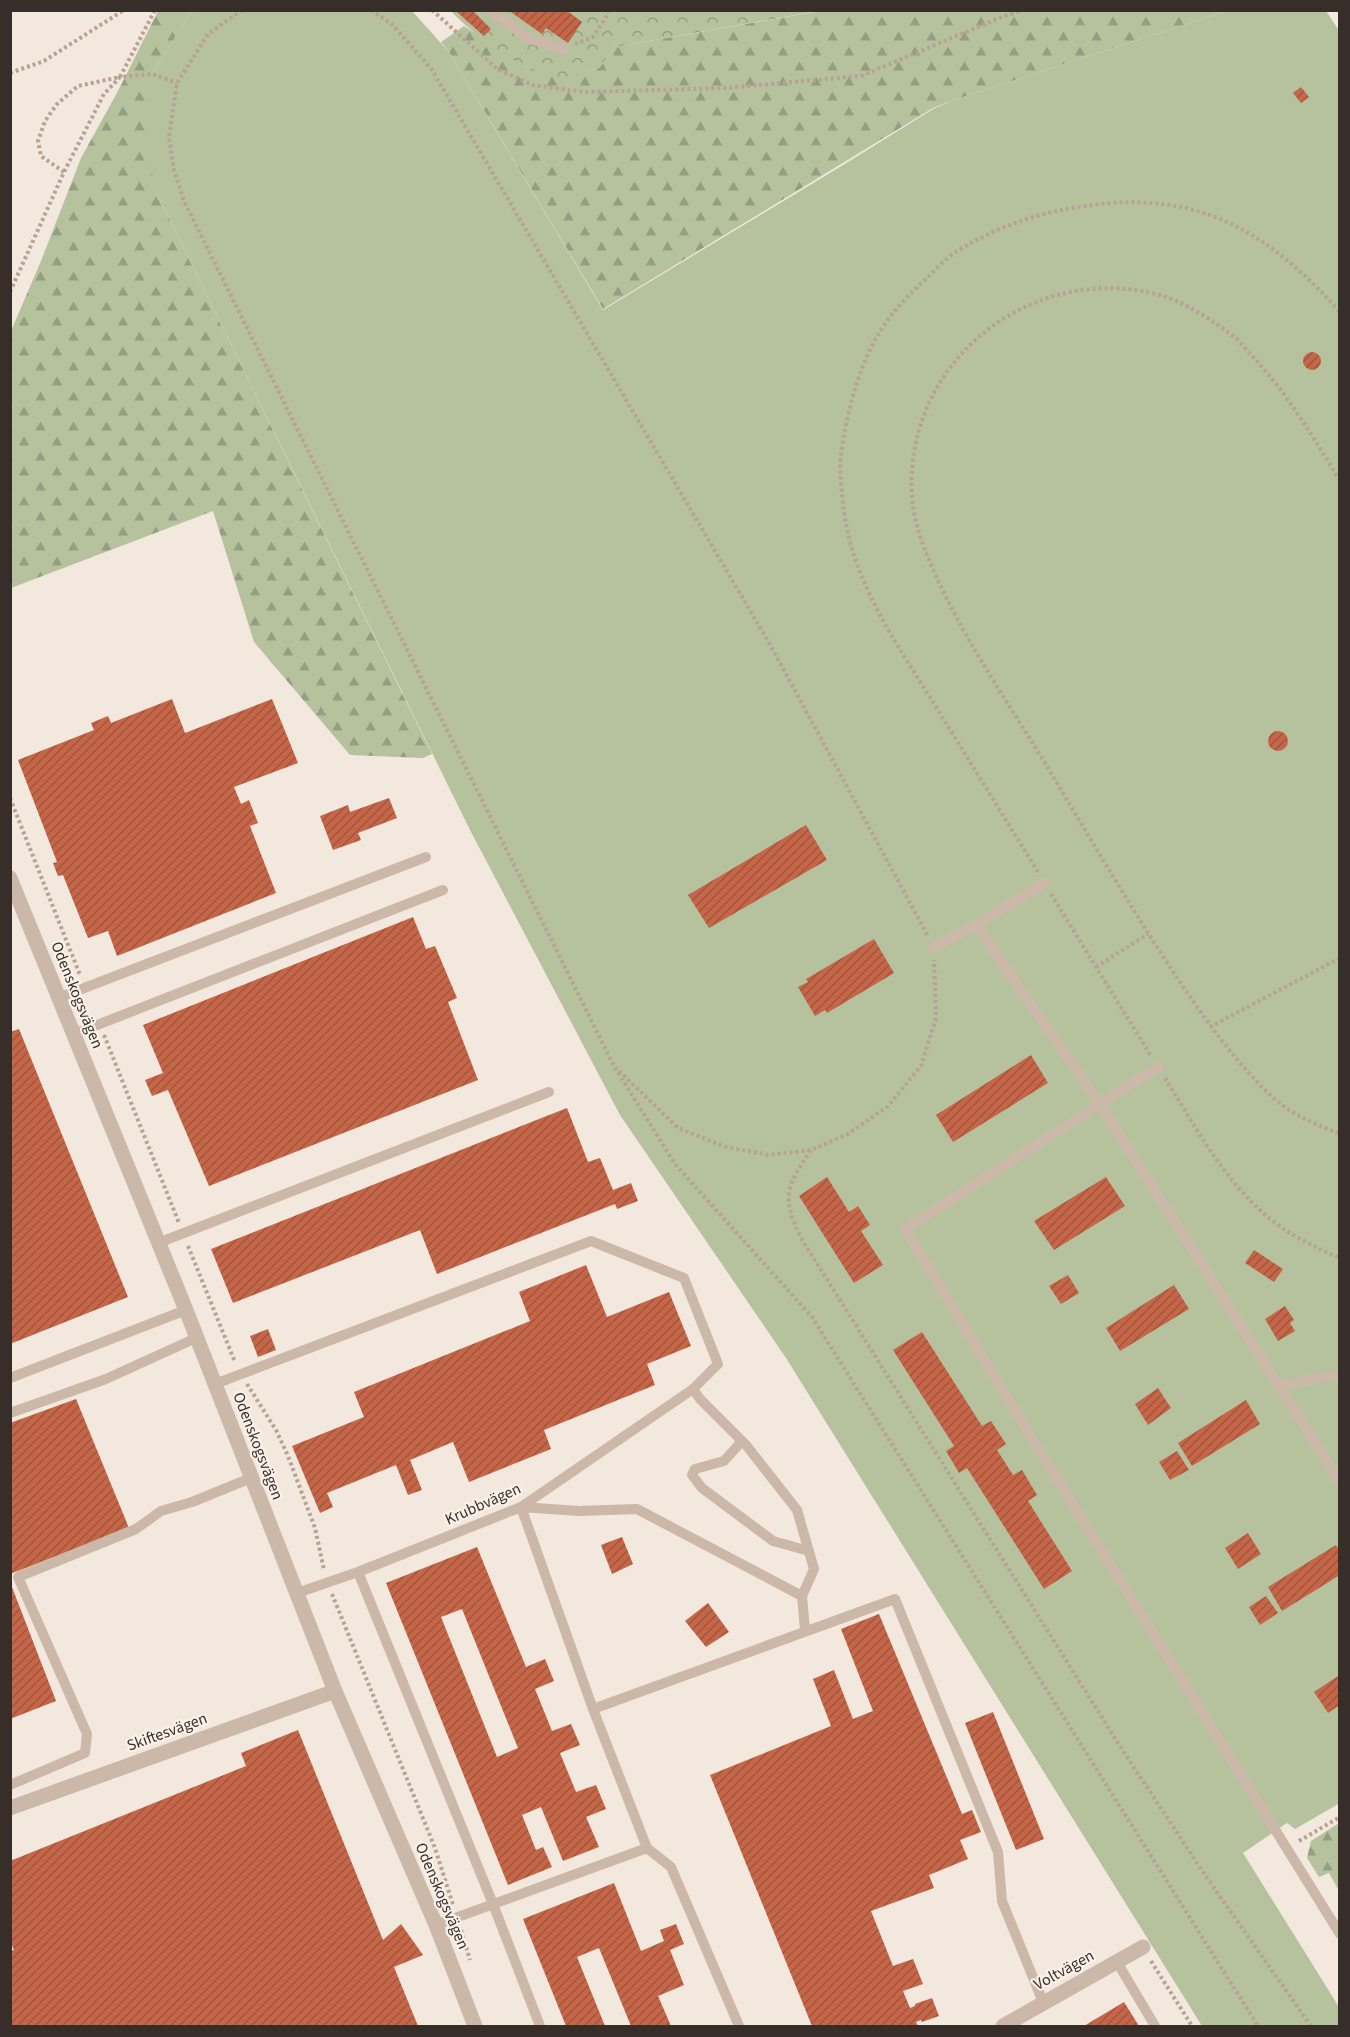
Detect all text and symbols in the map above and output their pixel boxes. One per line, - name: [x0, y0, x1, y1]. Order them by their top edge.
- street label: Odenskogsvägen: [46, 938, 108, 1052]
- street label: Odenskogsvägen: [227, 1389, 289, 1503]
- street label: Krubbvägen: [442, 1477, 524, 1531]
- street label: Skiftesvägen: [124, 1707, 210, 1757]
- street label: Odenskogsvägen: [410, 1839, 474, 1953]
- street label: Voltvägen: [1030, 1944, 1098, 1996]

